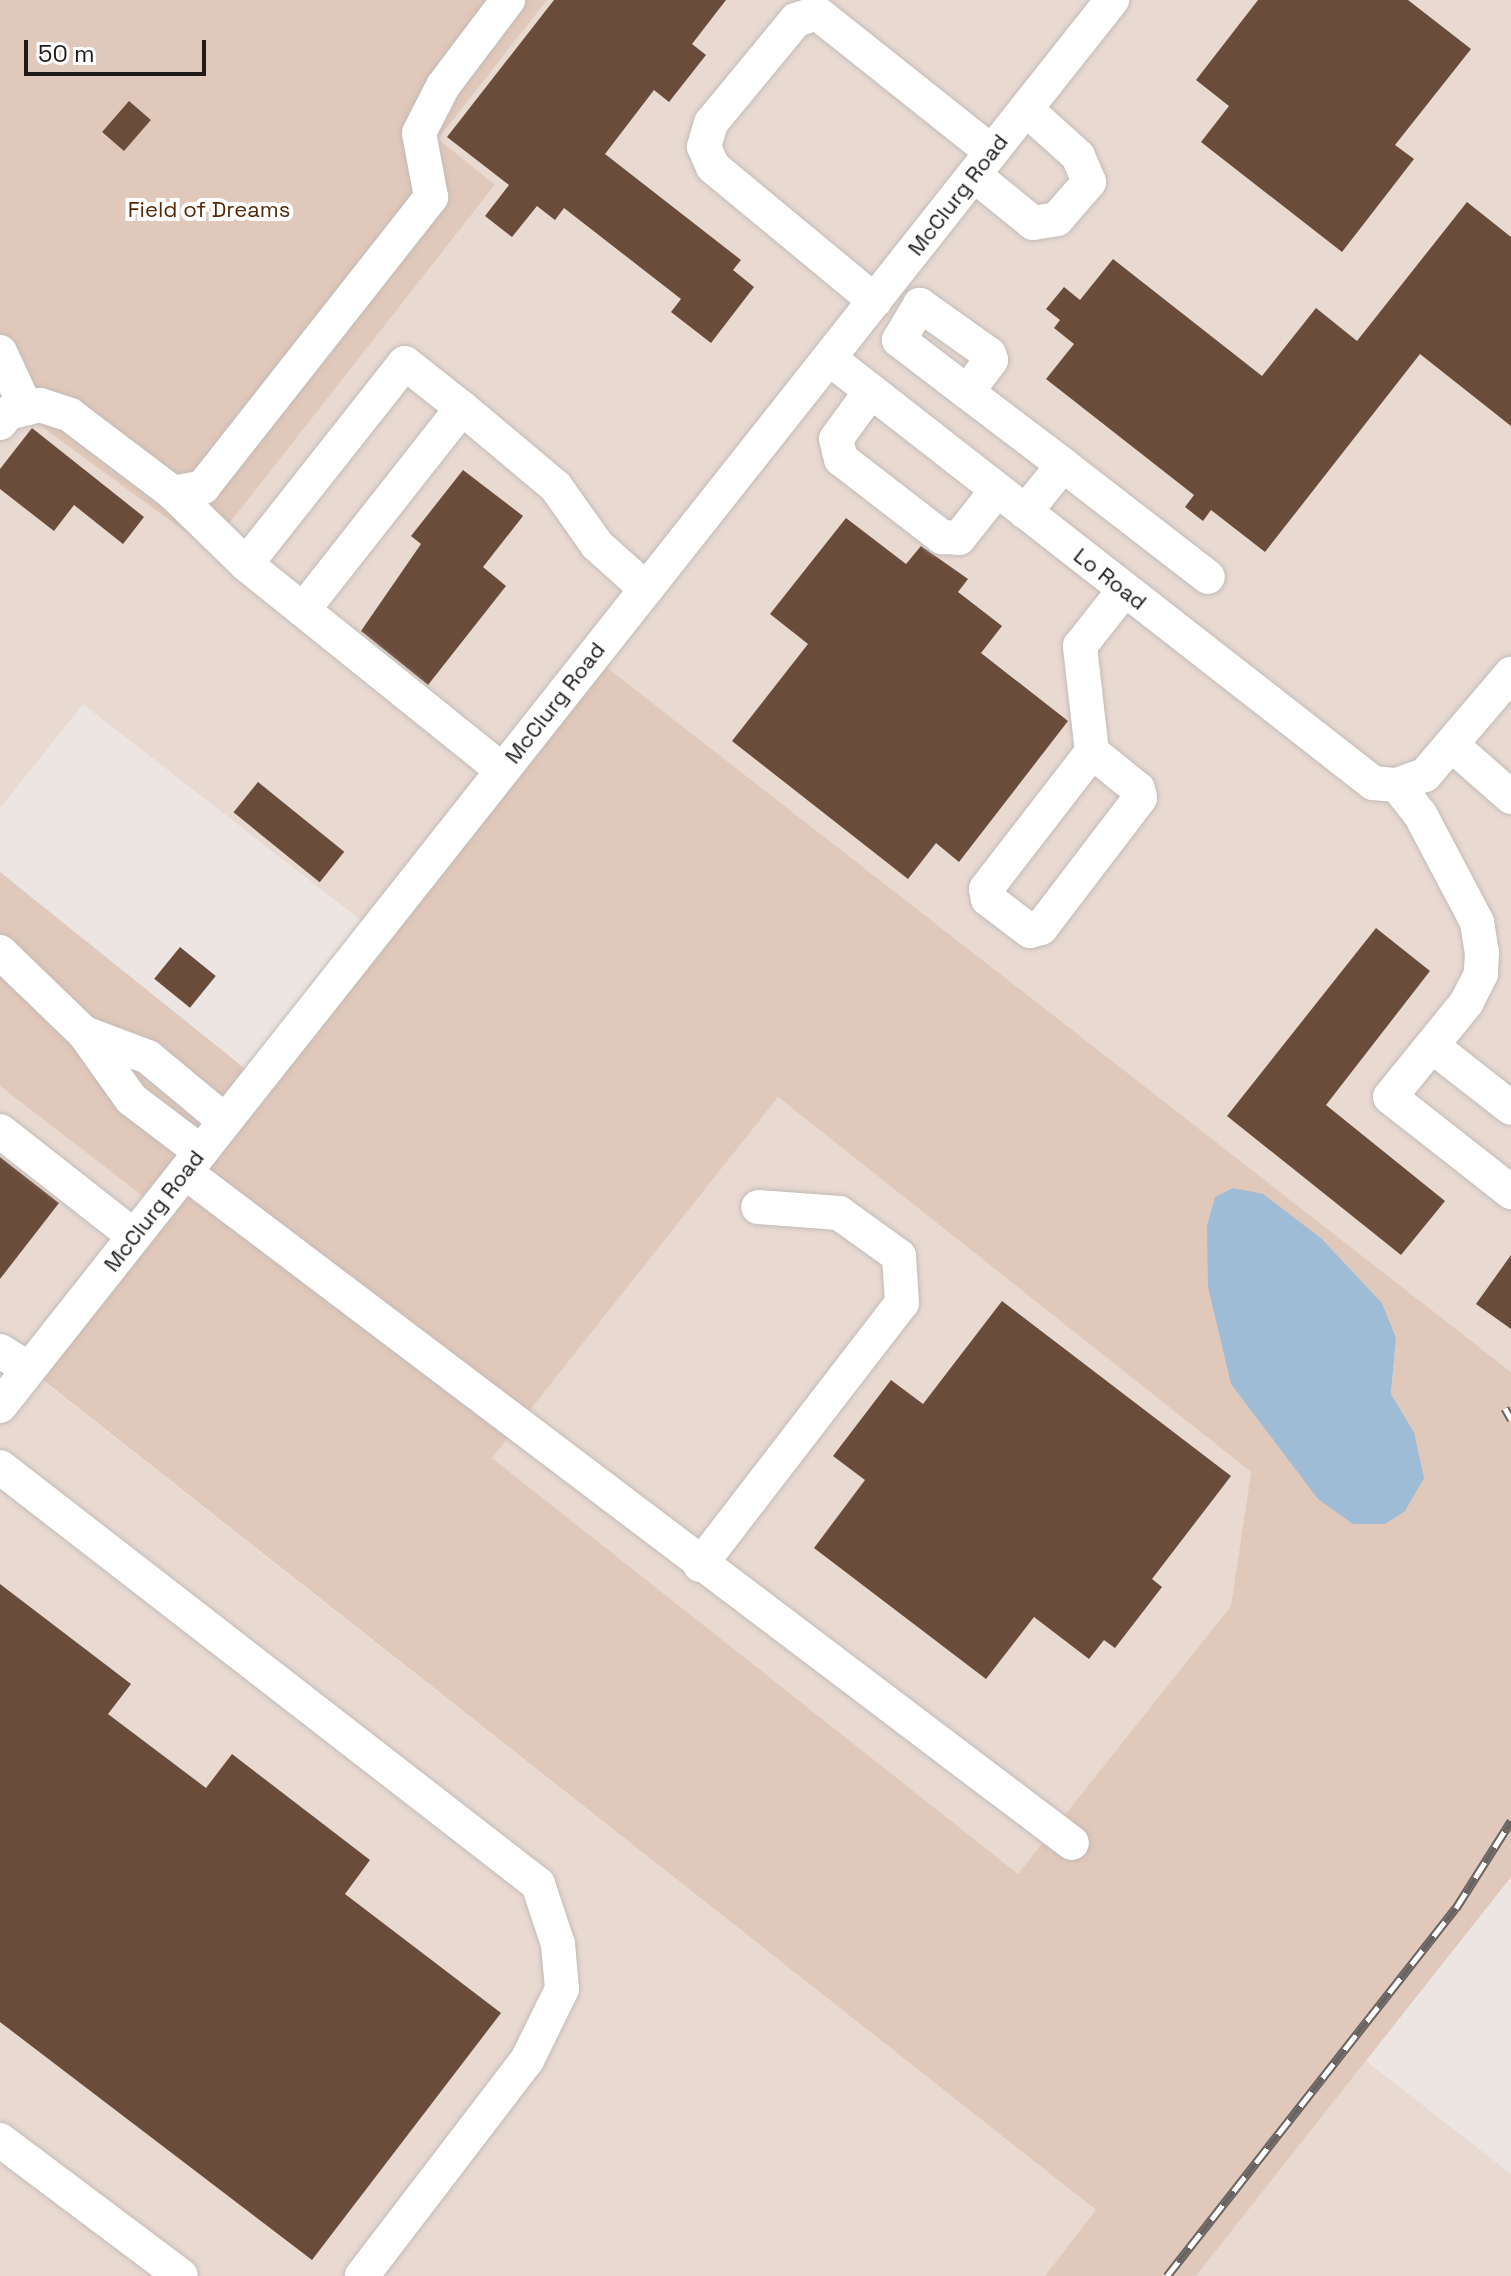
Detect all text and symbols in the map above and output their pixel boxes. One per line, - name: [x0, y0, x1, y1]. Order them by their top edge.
- scale bar: [28, 24, 210, 74]
- text: 50 m: [38, 38, 95, 69]
- street label: McClurg Road: [902, 129, 1014, 261]
- park label: Field of Dreams: [128, 197, 290, 223]
- street label: Lo Road: [1068, 542, 1152, 616]
- street label: McClurg Road: [499, 637, 611, 769]
- street label: McClurg Road: [98, 1145, 210, 1277]

